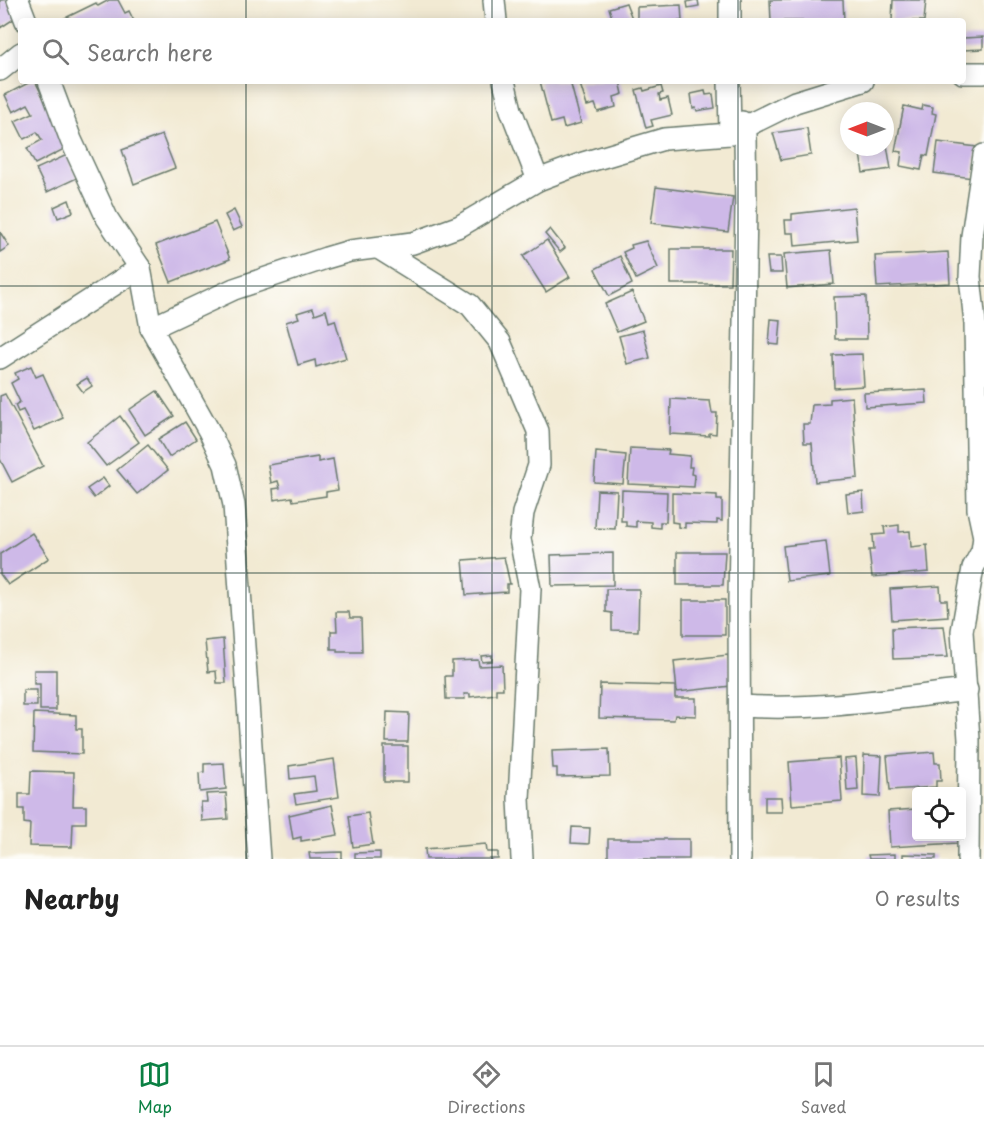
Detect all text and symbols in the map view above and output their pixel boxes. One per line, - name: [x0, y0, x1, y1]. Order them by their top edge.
- search box: [18, 18, 966, 84]
- icon: search: [39, 35, 72, 68]
- text: Search here: [87, 35, 213, 68]
- north arrow: [840, 102, 894, 156]
- map controls: [912, 787, 966, 841]
- button: locate: [912, 787, 966, 841]
- text: Nearby: [24, 879, 119, 918]
- text: 0 results: [875, 883, 960, 913]
- tab: Map: [138, 1058, 172, 1118]
- tab: Directions: [447, 1058, 525, 1118]
- tab: Saved: [801, 1058, 846, 1118]

